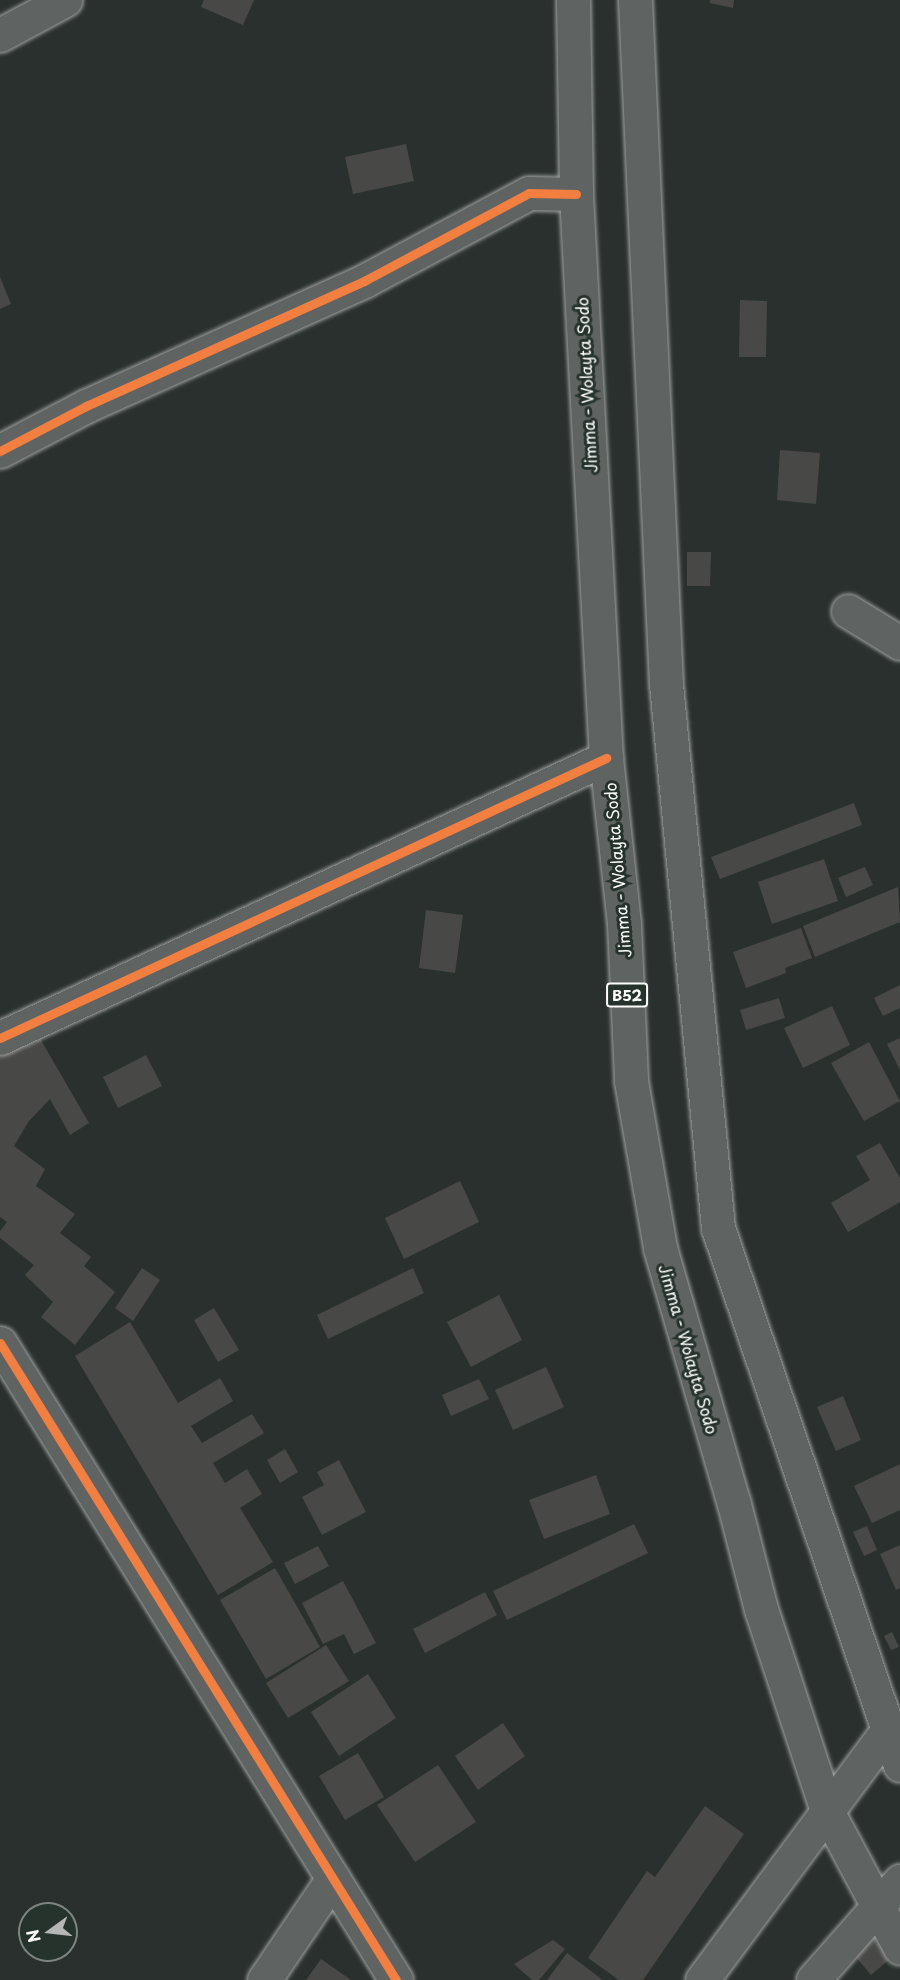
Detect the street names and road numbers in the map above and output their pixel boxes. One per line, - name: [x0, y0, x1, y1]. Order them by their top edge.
- street label: Jimma - Wolayta Sodo: [572, 296, 600, 474]
- street label: Jimma - Wolayta Sodo: [600, 781, 634, 959]
- road number: B52: [606, 983, 648, 1007]
- street label: Jimma - Wolayta Sodo: [655, 1261, 723, 1437]

